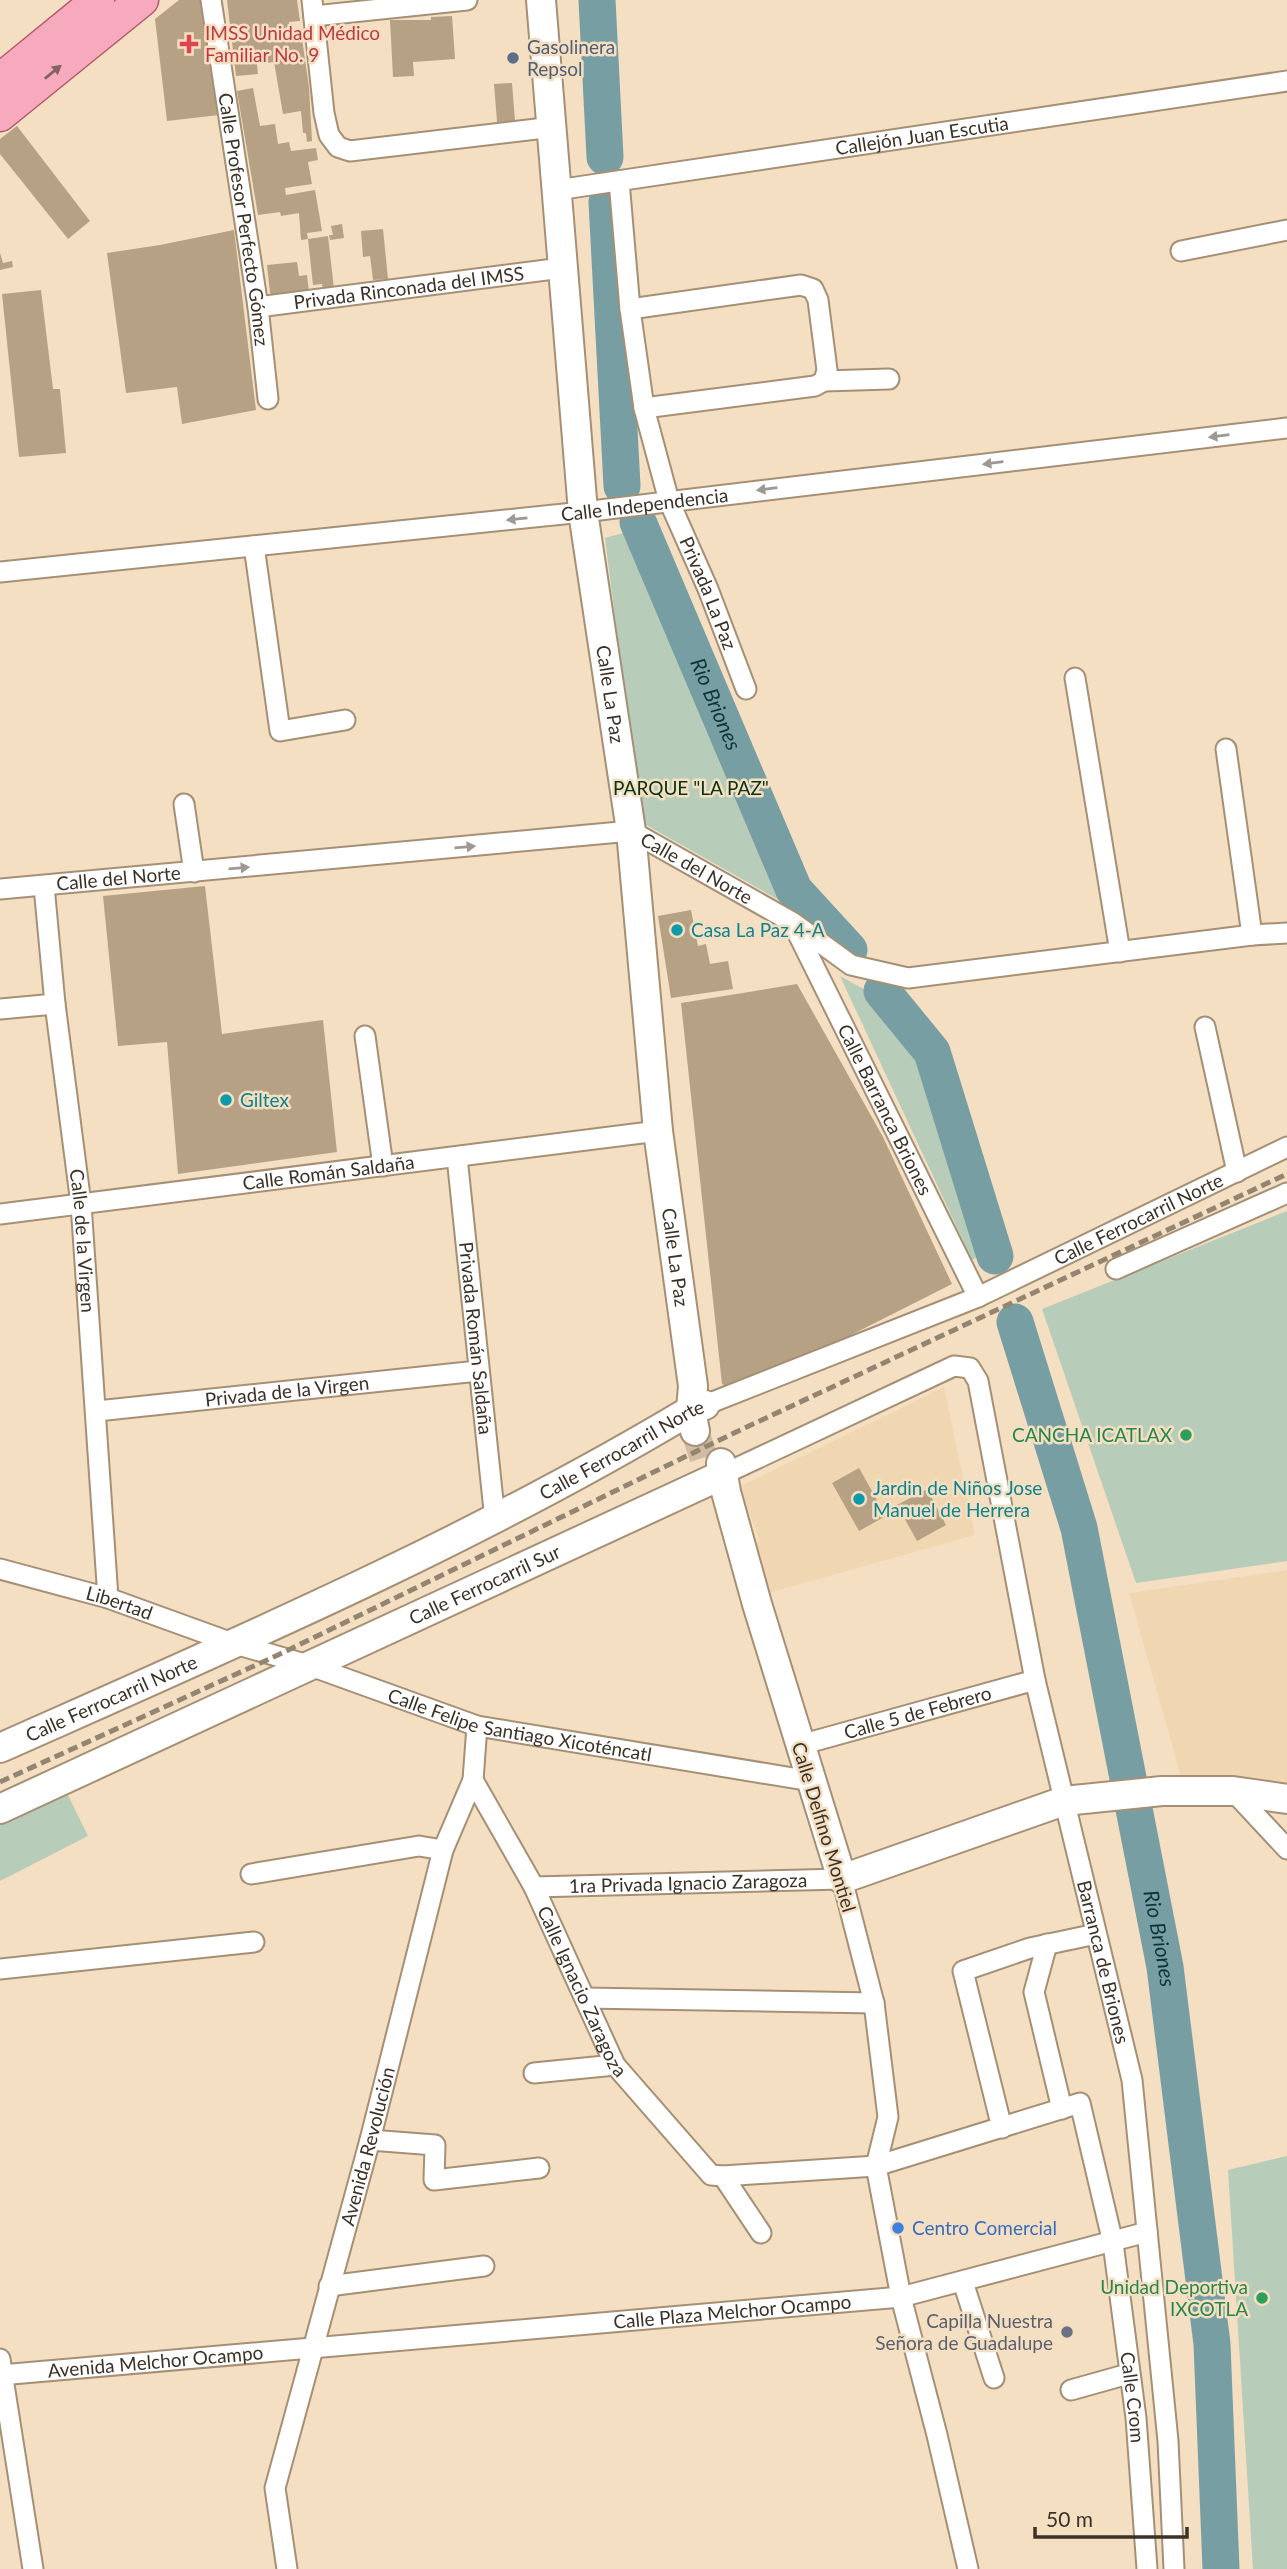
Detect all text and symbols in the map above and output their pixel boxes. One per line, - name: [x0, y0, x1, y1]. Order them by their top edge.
- place label: IMSS Unidad Médico Familiar No. 9: [205, 21, 380, 66]
- marker: IMSS Unidad Médico Familiar No. 9: [179, 34, 199, 54]
- place label: Gasolinera Repsol: [527, 35, 615, 80]
- marker: Gasolinera Repsol: [505, 50, 521, 66]
- one-way arrow: [45, 65, 62, 80]
- street label: Calle Profesor Perfecto Gómez: [214, 91, 274, 347]
- street label: Callejón Juan Escutia: [834, 111, 1010, 159]
- street label: Privada Rinconada del IMSS: [292, 261, 525, 313]
- one-way arrow: [1208, 431, 1230, 442]
- one-way arrow: [982, 457, 1004, 468]
- street label: Calle Independencia: [560, 483, 729, 525]
- one-way arrow: [756, 484, 778, 495]
- one-way arrow: [506, 514, 528, 525]
- street label: Privada La Paz: [675, 533, 742, 653]
- street label: Calle La Paz: [592, 643, 630, 745]
- water label: Rio Briones: [686, 654, 747, 754]
- park label: PARQUE "LA PAZ": [613, 776, 769, 799]
- street label: Calle del Norte: [637, 827, 757, 908]
- one-way arrow: [454, 841, 476, 852]
- street label: Calle del Norte: [55, 860, 182, 895]
- one-way arrow: [228, 862, 250, 873]
- place label: Casa La Paz 4-A: [691, 918, 825, 941]
- marker: Casa La Paz 4-A: [669, 922, 685, 938]
- street label: Calle Barranca Briones: [833, 1020, 938, 1199]
- place label: Giltex: [240, 1088, 290, 1111]
- marker: Giltex: [218, 1092, 234, 1108]
- street label: Calle Román Saldaña: [241, 1150, 416, 1194]
- street label: Calle de la Virgen: [66, 1167, 100, 1313]
- street label: Calle Ferrocarril Norte: [1050, 1168, 1227, 1269]
- street label: Calle La Paz: [658, 1206, 694, 1308]
- street label: Privada Román Saldaña: [455, 1240, 498, 1435]
- street label: Privada de la Virgen: [204, 1371, 370, 1411]
- street label: Calle Ferrocarril Norte: [535, 1394, 707, 1504]
- place label: CANCHA ICATLAX: [1012, 1423, 1173, 1446]
- marker: CANCHA ICATLAX: [1178, 1427, 1194, 1443]
- place label: Jardin de Niños Jose Manuel de Herrera: [873, 1476, 1042, 1521]
- marker: Jardin de Niños Jose Manuel de Herrera: [851, 1491, 867, 1507]
- street label: Calle Ferrocarril Sur: [405, 1539, 564, 1629]
- street label: Libertad: [84, 1581, 156, 1624]
- street label: Calle Ferrocarril Norte: [22, 1650, 201, 1746]
- street label: Calle 5 de Febrero: [841, 1681, 994, 1743]
- street label: Calle Felipe Santiago Xicoténcatl: [385, 1683, 654, 1766]
- street label: Calle Delfino Montiel: [788, 1739, 861, 1915]
- street label: 1ra Privada Ignacio Zaragoza: [568, 1868, 807, 1897]
- street label: Barranca de Briones: [1073, 1878, 1135, 2046]
- water label: Rio Briones: [1139, 1888, 1181, 1988]
- street label: Calle Ignacio Zaragoza: [533, 1902, 632, 2081]
- street label: Avenida Revolución: [335, 2064, 399, 2228]
- place label: Centro Comercial: [912, 2216, 1057, 2239]
- marker: Centro Comercial: [890, 2220, 906, 2236]
- place label: Unidad Deportiva IXCOTLA: [1100, 2275, 1248, 2320]
- street label: Calle Plaza Melchor Ocampo: [612, 2289, 852, 2333]
- marker: Unidad Deportiva IXCOTLA: [1254, 2290, 1270, 2306]
- place label: Capilla Nuestra Señora de Guadalupe: [875, 2309, 1053, 2354]
- marker: Capilla Nuestra Señora de Guadalupe: [1059, 2324, 1075, 2340]
- street label: Avenida Melchor Ocampo: [47, 2340, 264, 2382]
- street label: Calle Crom: [1116, 2350, 1150, 2444]
- scale bar: [1035, 2496, 1187, 2540]
- text: 50 m: [1046, 2506, 1093, 2531]

